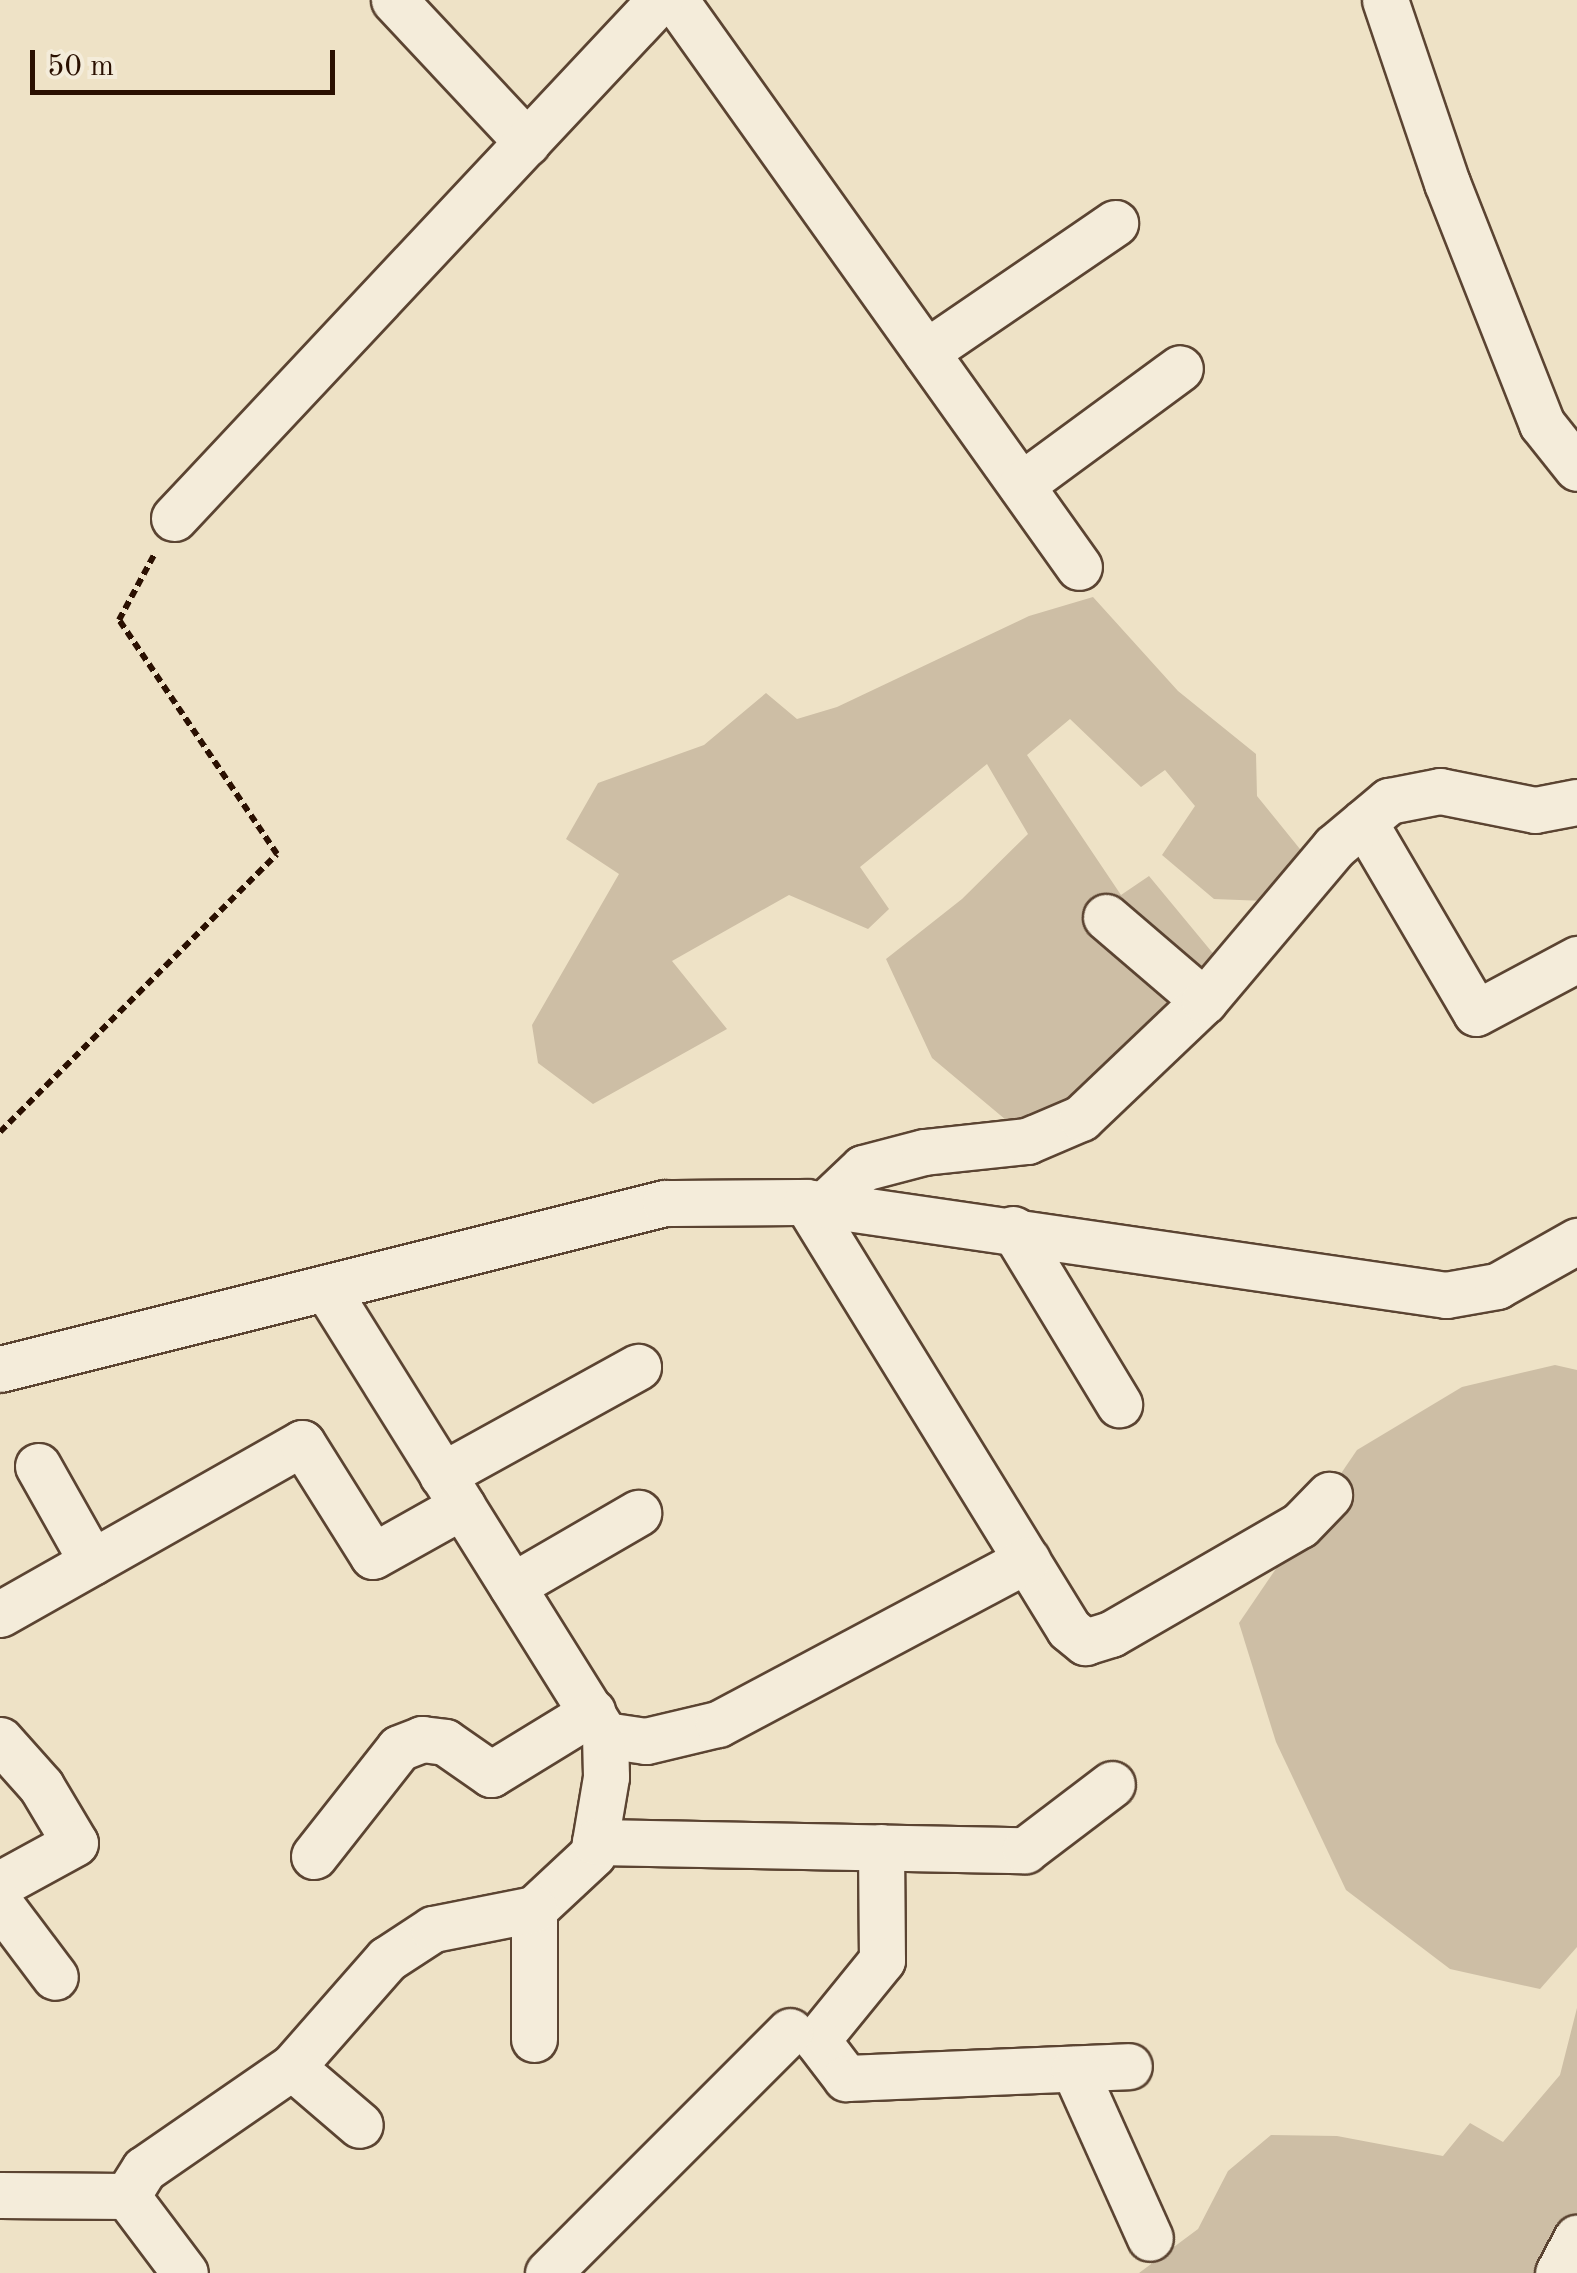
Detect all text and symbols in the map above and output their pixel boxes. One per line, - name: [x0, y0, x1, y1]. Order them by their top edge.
- scale bar: [35, 30, 340, 92]
- text: 50 m: [47, 52, 114, 82]

